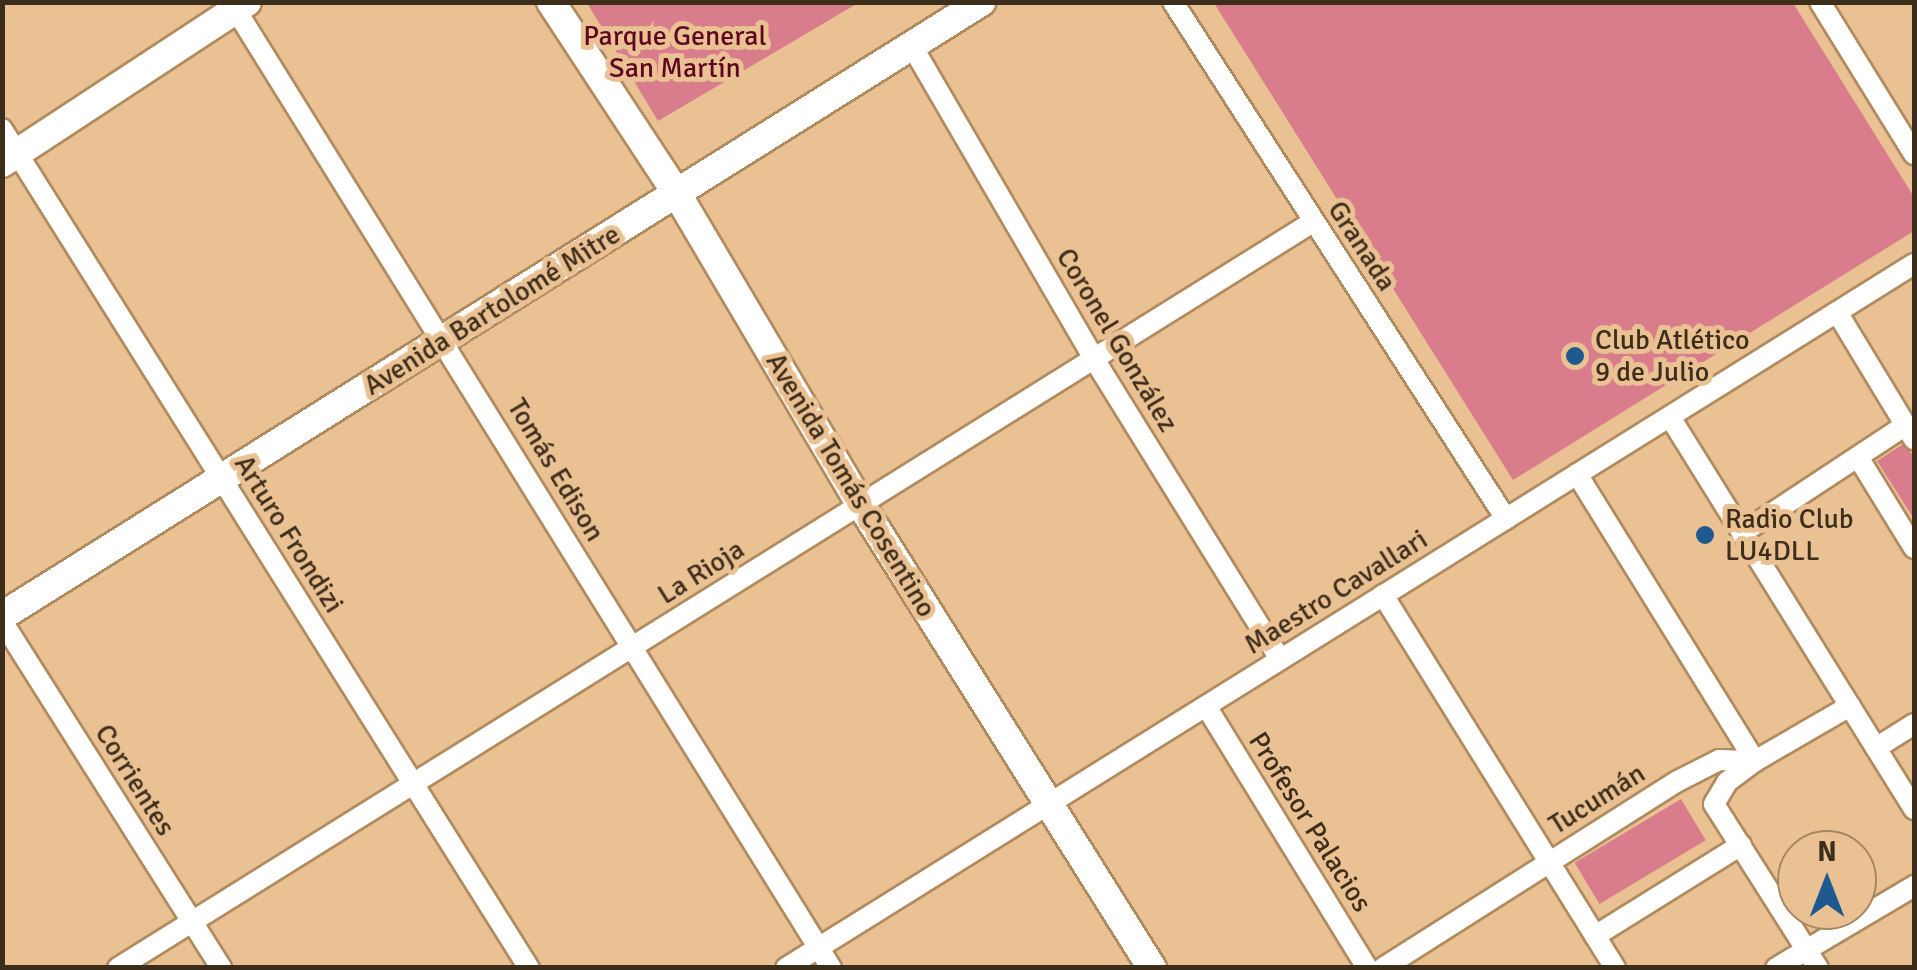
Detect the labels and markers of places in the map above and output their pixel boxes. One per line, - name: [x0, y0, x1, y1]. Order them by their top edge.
- place label: Club Atlético 9 de Julio: [1595, 323, 1750, 389]
- marker: Club Atlético 9 de Julio: [1564, 345, 1586, 367]
- place label: Radio Club LU4DLL: [1725, 502, 1854, 568]
- marker: Radio Club LU4DLL: [1694, 524, 1716, 546]

